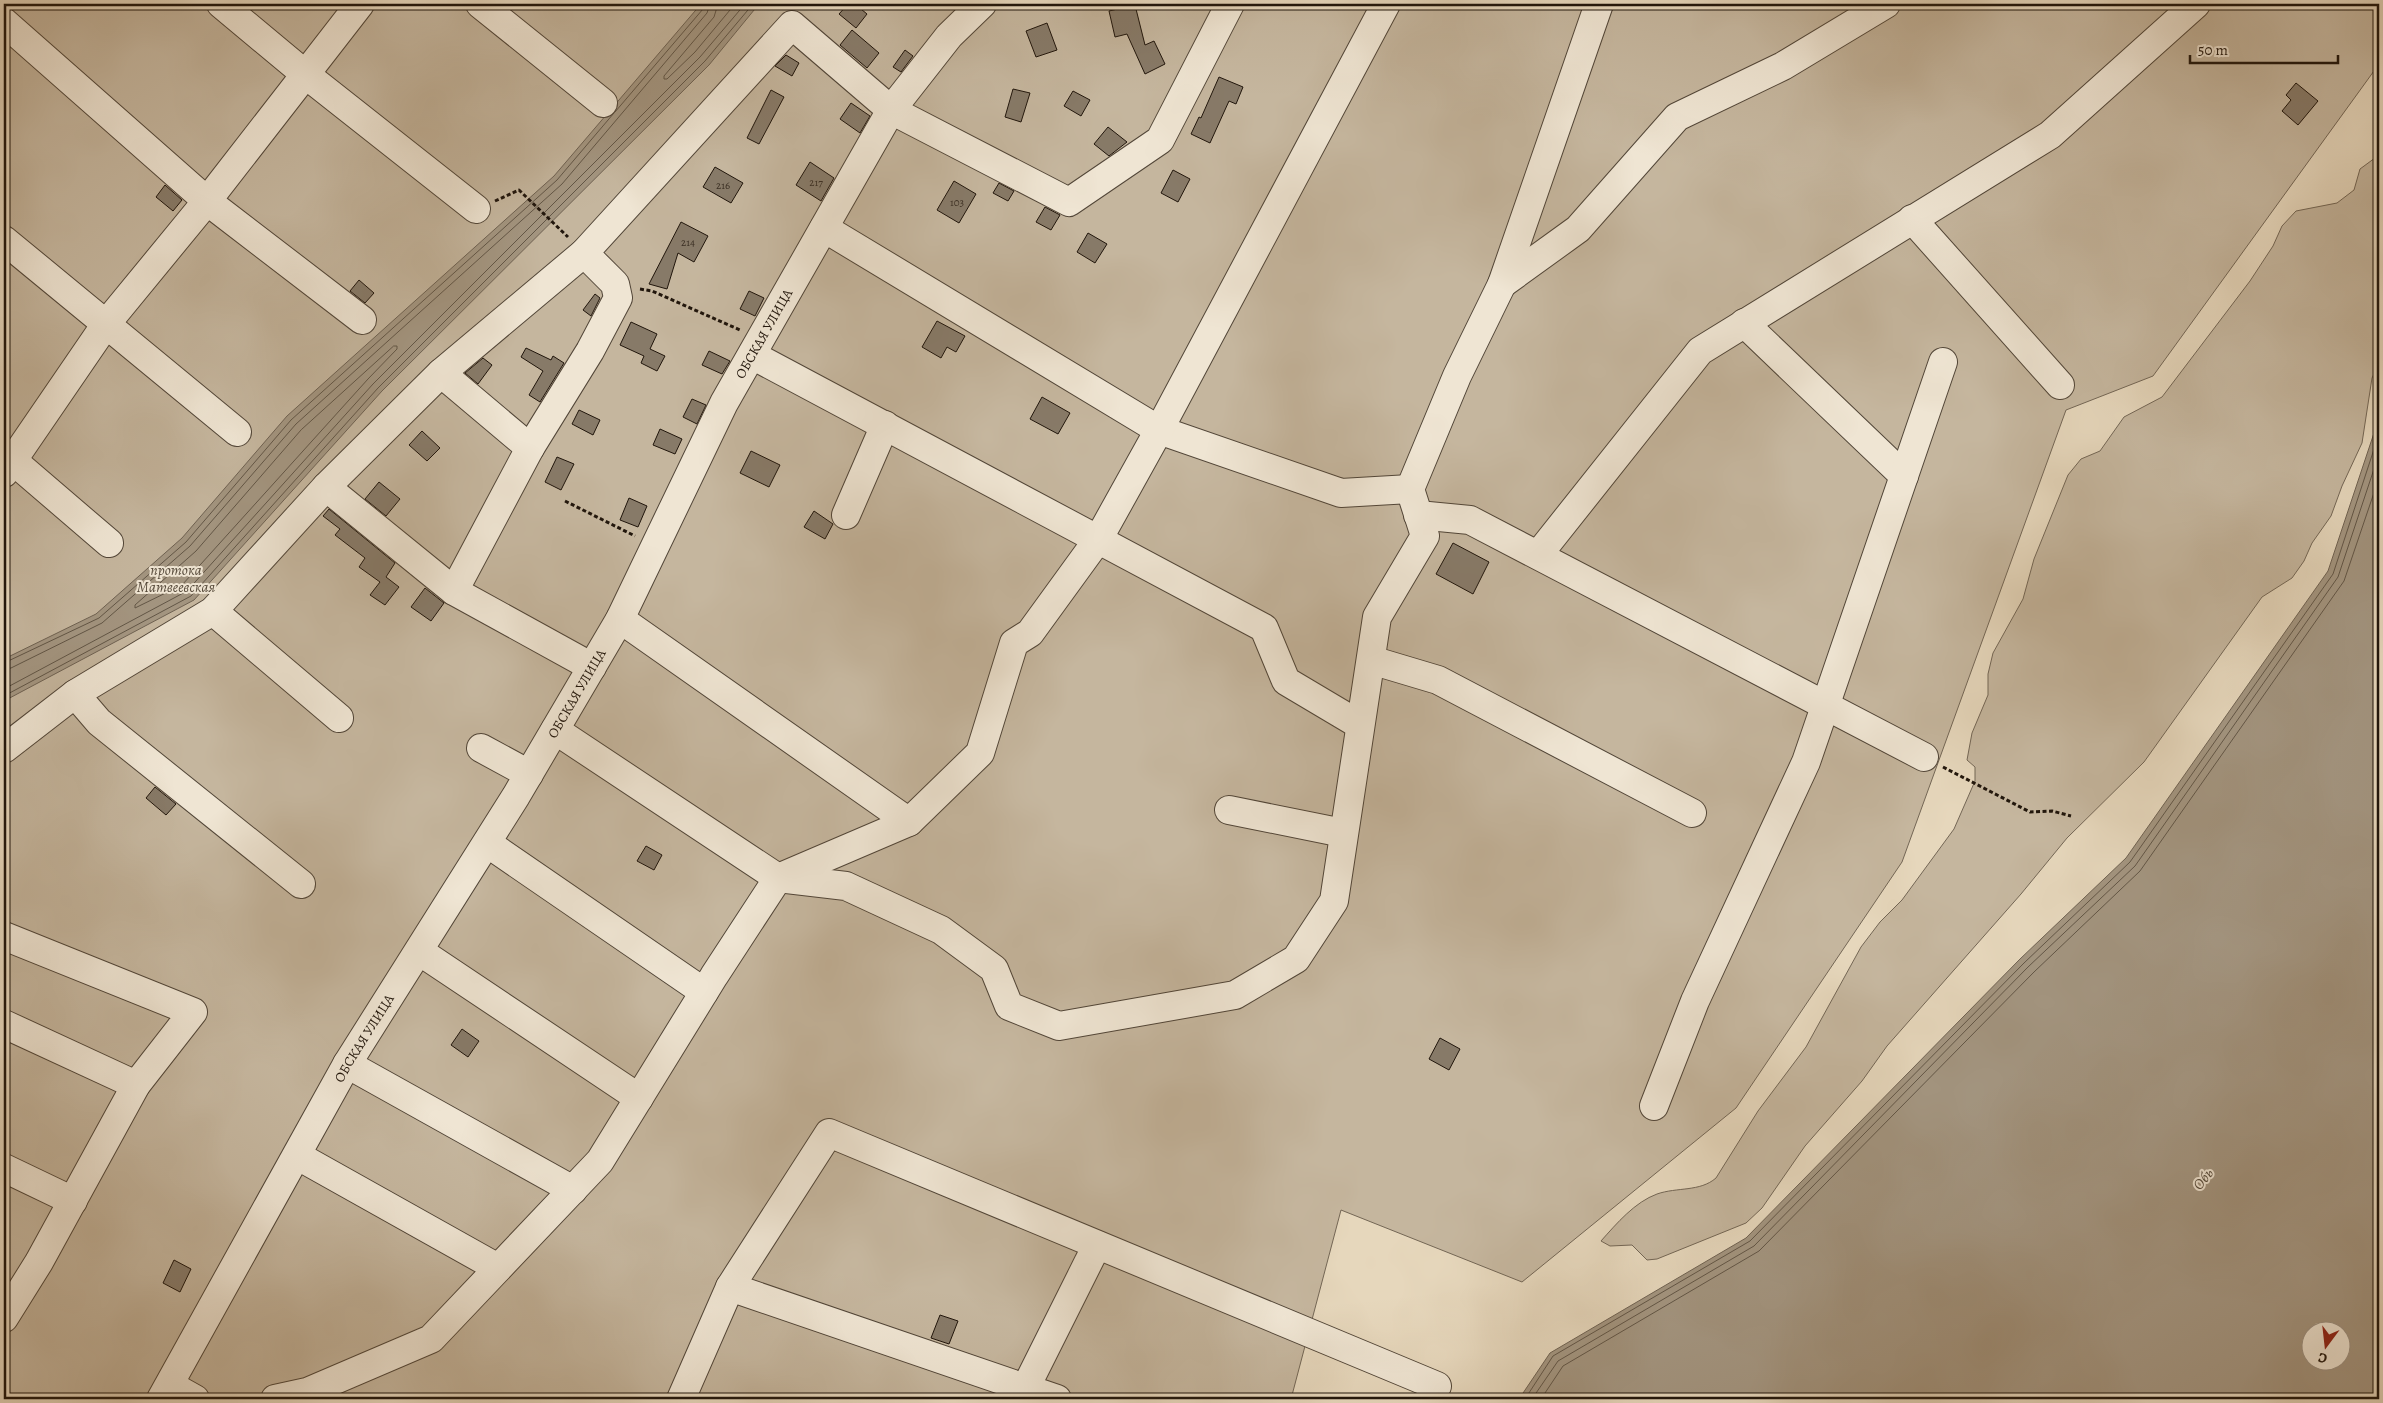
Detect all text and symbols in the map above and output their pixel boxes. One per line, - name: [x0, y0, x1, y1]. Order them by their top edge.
- scale bar: [2190, 32, 2338, 64]
- text: 50 m: [2198, 40, 2228, 60]
- house number: 217: [809, 175, 823, 190]
- house number: 216: [716, 178, 730, 193]
- house number: 103: [950, 195, 964, 210]
- house number: 214: [681, 235, 695, 250]
- street label: ОБСКАЯ УЛИЦА: [731, 285, 798, 382]
- water label: протока Матвеевская: [137, 560, 215, 597]
- street label: ОБСКАЯ УЛИЦА: [543, 645, 611, 742]
- street label: ОБСКАЯ УЛИЦА: [330, 990, 399, 1086]
- water label: Обь: [2188, 1164, 2218, 1194]
- north arrow: [2300, 1320, 2350, 1370]
- text: С: [2316, 1348, 2329, 1368]

